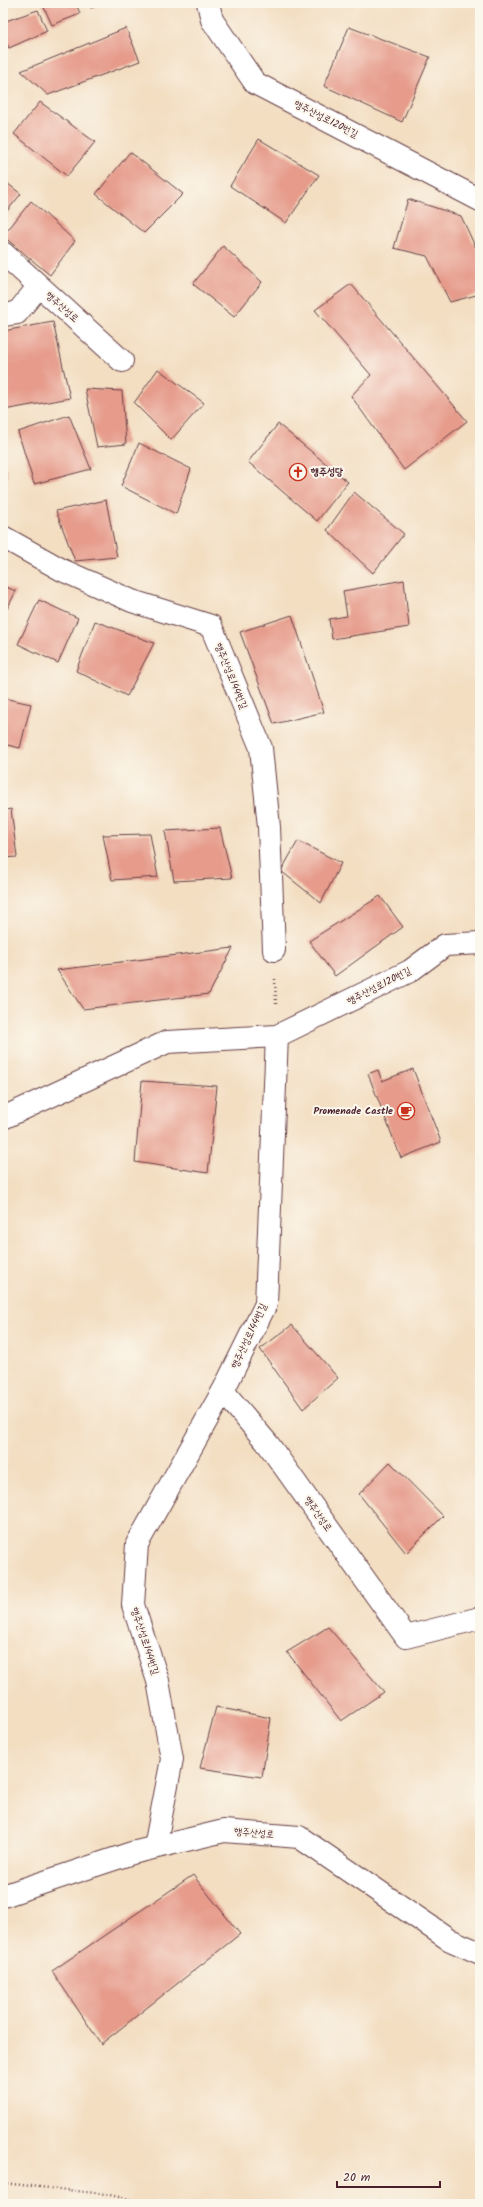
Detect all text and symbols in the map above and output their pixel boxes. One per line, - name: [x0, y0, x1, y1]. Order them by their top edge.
- street label: 행주산성로120번길: [290, 95, 361, 142]
- street label: 행주산성로: [41, 287, 82, 326]
- church icon: 행주성당: [288, 462, 308, 482]
- place label: 행주성당: [310, 464, 343, 480]
- street label: 행주산성로144번길: [210, 639, 252, 712]
- street label: 행주산성로120번길: [343, 963, 414, 1010]
- cafe icon: Promenade Castle: [396, 1101, 416, 1121]
- place label: Promenade Castle: [314, 1103, 393, 1119]
- street label: 행주산성로144번길: [226, 1301, 271, 1372]
- street label: 행주산성로: [299, 1492, 336, 1535]
- street label: 행주산성로144번길: [126, 1604, 164, 1677]
- street label: 행주산성로: [232, 1823, 275, 1843]
- scale bar: [337, 2163, 440, 2189]
- text: 20 m: [343, 2168, 371, 2187]

